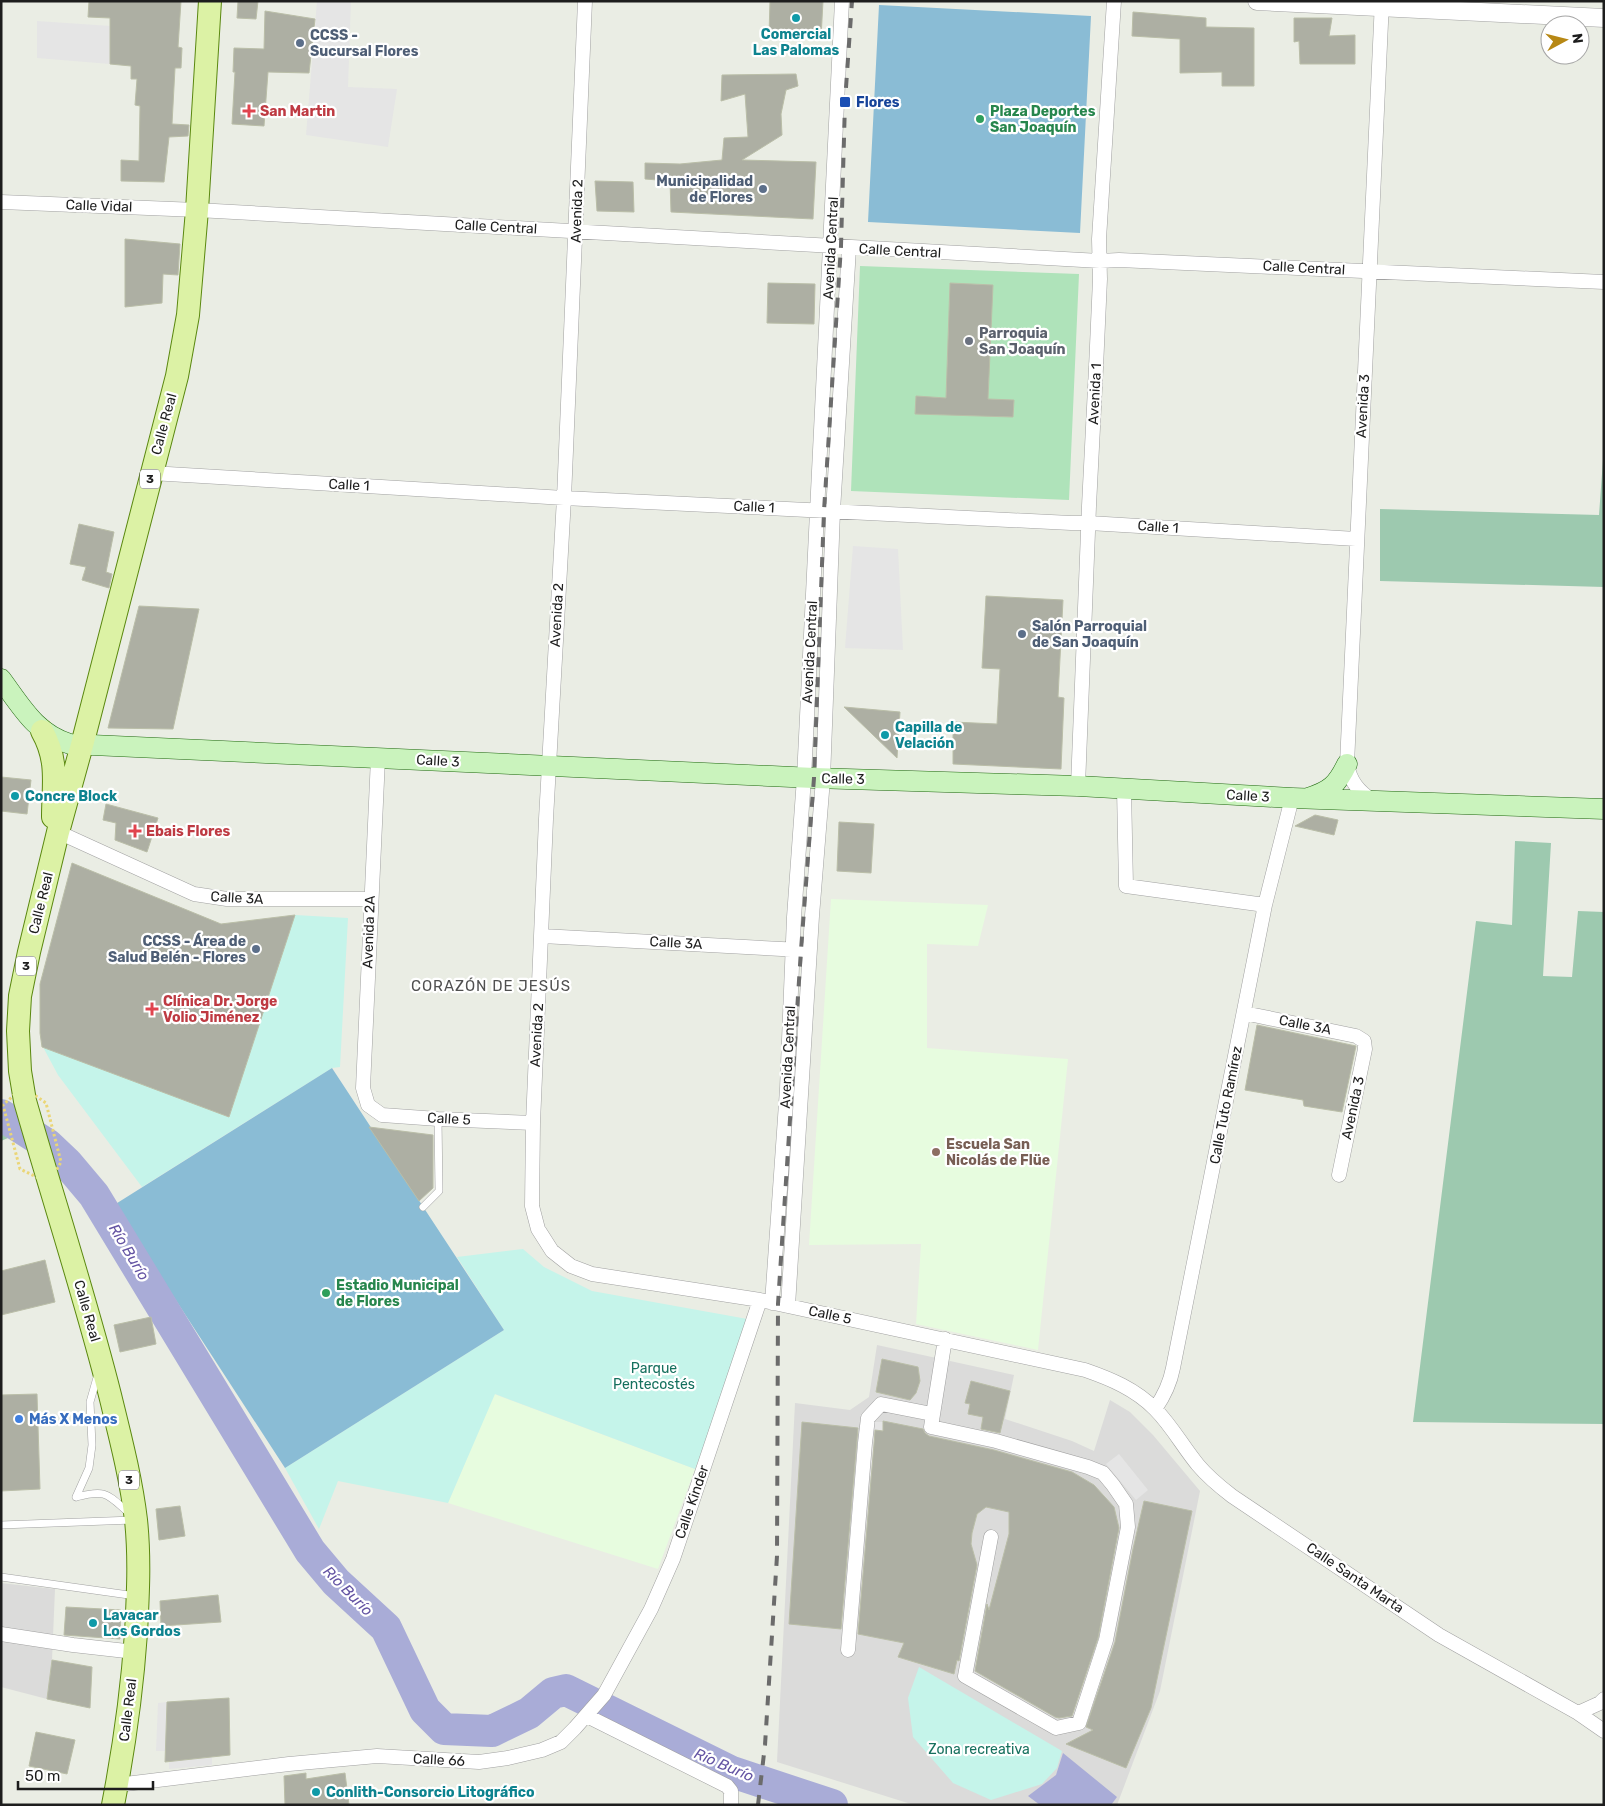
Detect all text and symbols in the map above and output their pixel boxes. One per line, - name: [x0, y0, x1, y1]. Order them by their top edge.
- marker: Comercial Las Palomas: [790, 12, 802, 24]
- north arrow: [1540, 15, 1590, 65]
- place label: Comercial Las Palomas: [753, 26, 839, 59]
- place label: CCSS - Sucursal Flores: [310, 27, 419, 60]
- text: N: [1568, 32, 1586, 45]
- marker: CCSS - Sucursal Flores: [294, 37, 306, 49]
- place label: Flores: [856, 94, 900, 111]
- marker: Flores: [838, 95, 852, 109]
- place label: San Martin: [260, 103, 335, 120]
- place label: Plaza Deportes San Joaquín: [990, 103, 1096, 136]
- marker: San Martin: [242, 104, 256, 118]
- marker: Plaza Deportes San Joaquín: [974, 113, 986, 125]
- place label: Municipalidad de Flores: [656, 173, 753, 206]
- street label: Avenida 2: [567, 179, 587, 243]
- marker: Municipalidad de Flores: [757, 183, 769, 195]
- street label: Calle Vidal: [65, 196, 133, 216]
- street label: Avenida Central: [820, 196, 842, 300]
- street label: Calle Central: [454, 216, 538, 238]
- street label: Calle Central: [858, 240, 942, 262]
- street label: Calle Central: [1262, 257, 1346, 279]
- place label: Parroquia San Joaquín: [979, 325, 1066, 358]
- marker: Parroquia San Joaquín: [963, 335, 975, 347]
- street label: Avenida 1: [1085, 363, 1105, 425]
- street label: Avenida 3: [1353, 374, 1373, 438]
- street label: Calle Real: [148, 391, 180, 457]
- road number: 3: [140, 469, 160, 488]
- street label: Calle 1: [328, 475, 370, 495]
- street label: Calle 1: [733, 497, 775, 517]
- street label: Calle 1: [1137, 517, 1179, 537]
- street label: Avenida 2: [547, 583, 567, 647]
- street label: Avenida Central: [799, 600, 821, 704]
- place label: Salón Parroquial de San Joaquín: [1032, 618, 1147, 651]
- marker: Salón Parroquial de San Joaquín: [1016, 628, 1028, 640]
- place label: Capilla de Velación: [895, 719, 962, 752]
- marker: Capilla de Velación: [879, 729, 891, 741]
- street label: Calle 3: [416, 751, 460, 771]
- street label: Calle 3: [821, 770, 865, 788]
- street label: Calle 3: [1226, 786, 1270, 806]
- place label: Concre Block: [25, 788, 118, 805]
- marker: Concre Block: [9, 790, 21, 802]
- place label: Ebais Flores: [146, 823, 231, 840]
- marker: Ebais Flores: [128, 824, 142, 838]
- street label: Calle Real: [25, 870, 57, 936]
- street label: Calle 3A: [210, 888, 264, 908]
- street label: Avenida 2A: [359, 894, 379, 969]
- place label: CCSS - Área de Salud Belén - Flores: [108, 932, 246, 966]
- street label: Calle 3A: [649, 933, 703, 953]
- marker: CCSS - Área de Salud Belén - Flores: [250, 943, 262, 955]
- road number: 3: [16, 956, 36, 976]
- district label: CORAZÓN DE JESÚS: [411, 977, 571, 995]
- place label: Clínica Dr. Jorge Volio Jiménez: [163, 993, 277, 1026]
- marker: Clínica Dr. Jorge Volio Jiménez: [145, 1002, 159, 1016]
- street label: Avenida 2: [527, 1003, 547, 1067]
- street label: Avenida Central: [777, 1005, 799, 1109]
- street label: Calle 3A: [1277, 1012, 1333, 1039]
- street label: Calle Tuto Ramírez: [1206, 1044, 1246, 1166]
- street label: Avenida 3: [1338, 1075, 1368, 1141]
- street label: Calle 5: [427, 1109, 471, 1129]
- place label: Escuela San Nicolás de Flüe: [946, 1136, 1050, 1169]
- marker: Escuela San Nicolás de Flüe: [930, 1146, 942, 1158]
- water label: Río Burío: [105, 1220, 153, 1284]
- place label: Estadio Municipal de Flores: [336, 1277, 459, 1310]
- street label: Calle Real: [70, 1278, 104, 1344]
- marker: Estadio Municipal de Flores: [320, 1287, 332, 1299]
- street label: Calle 5: [807, 1302, 853, 1328]
- park label: Parque Pentecostés: [613, 1360, 695, 1393]
- place label: Más X Menos: [29, 1411, 118, 1428]
- marker: Más X Menos: [13, 1413, 25, 1425]
- street label: Calle Kinder: [671, 1462, 713, 1541]
- road number: 3: [119, 1470, 139, 1490]
- street label: Calle Santa Marta: [1303, 1539, 1407, 1617]
- water label: Río Burío: [319, 1562, 377, 1620]
- place label: Lavacar Los Gordos: [103, 1607, 181, 1640]
- marker: Lavacar Los Gordos: [87, 1617, 99, 1629]
- street label: Calle Real: [116, 1678, 140, 1742]
- park label: Zona recreativa: [928, 1741, 1030, 1758]
- water label: Río Burío: [692, 1744, 757, 1786]
- street label: Calle 66: [413, 1750, 465, 1770]
- scale bar: [18, 1758, 152, 1790]
- text: 50 m: [25, 1767, 60, 1785]
- place label: Conlith-Consorcio Litográfico: [326, 1784, 535, 1801]
- marker: Conlith-Consorcio Litográfico: [310, 1786, 322, 1798]

